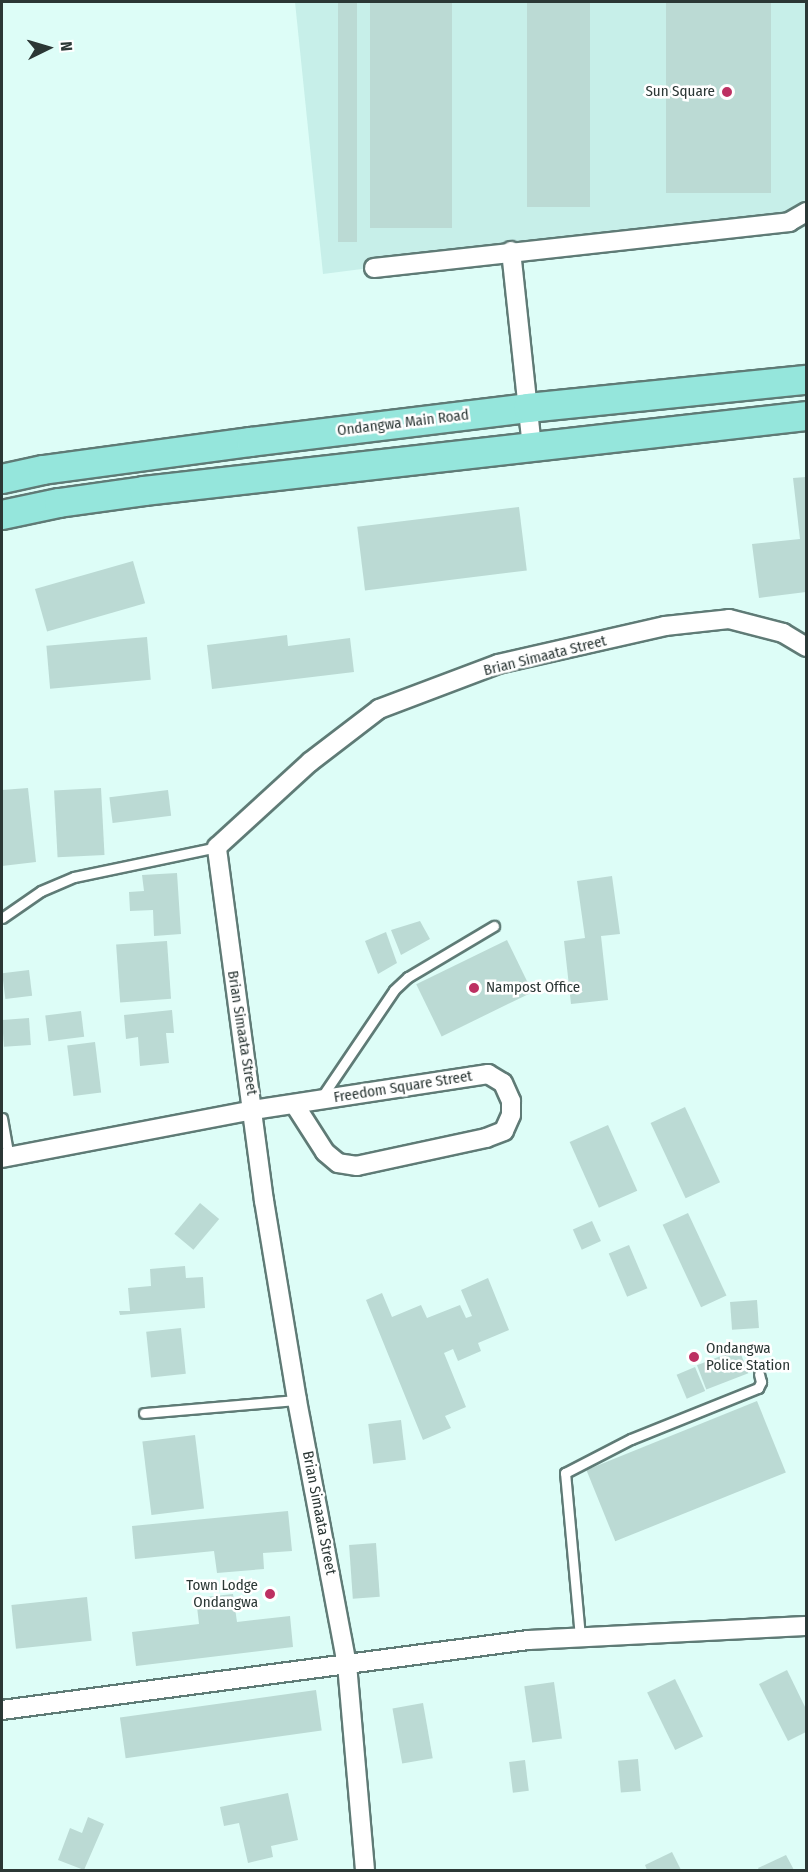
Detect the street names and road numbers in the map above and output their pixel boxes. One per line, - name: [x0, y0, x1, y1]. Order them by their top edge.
- street label: Ondangwa Main Road: [336, 406, 470, 440]
- street label: Brian Simaata Street: [482, 632, 608, 680]
- street label: Brian Simaata Street: [223, 969, 261, 1097]
- street label: Freedom Square Street: [332, 1067, 474, 1107]
- street label: Brian Simaata Street: [298, 1449, 340, 1577]

